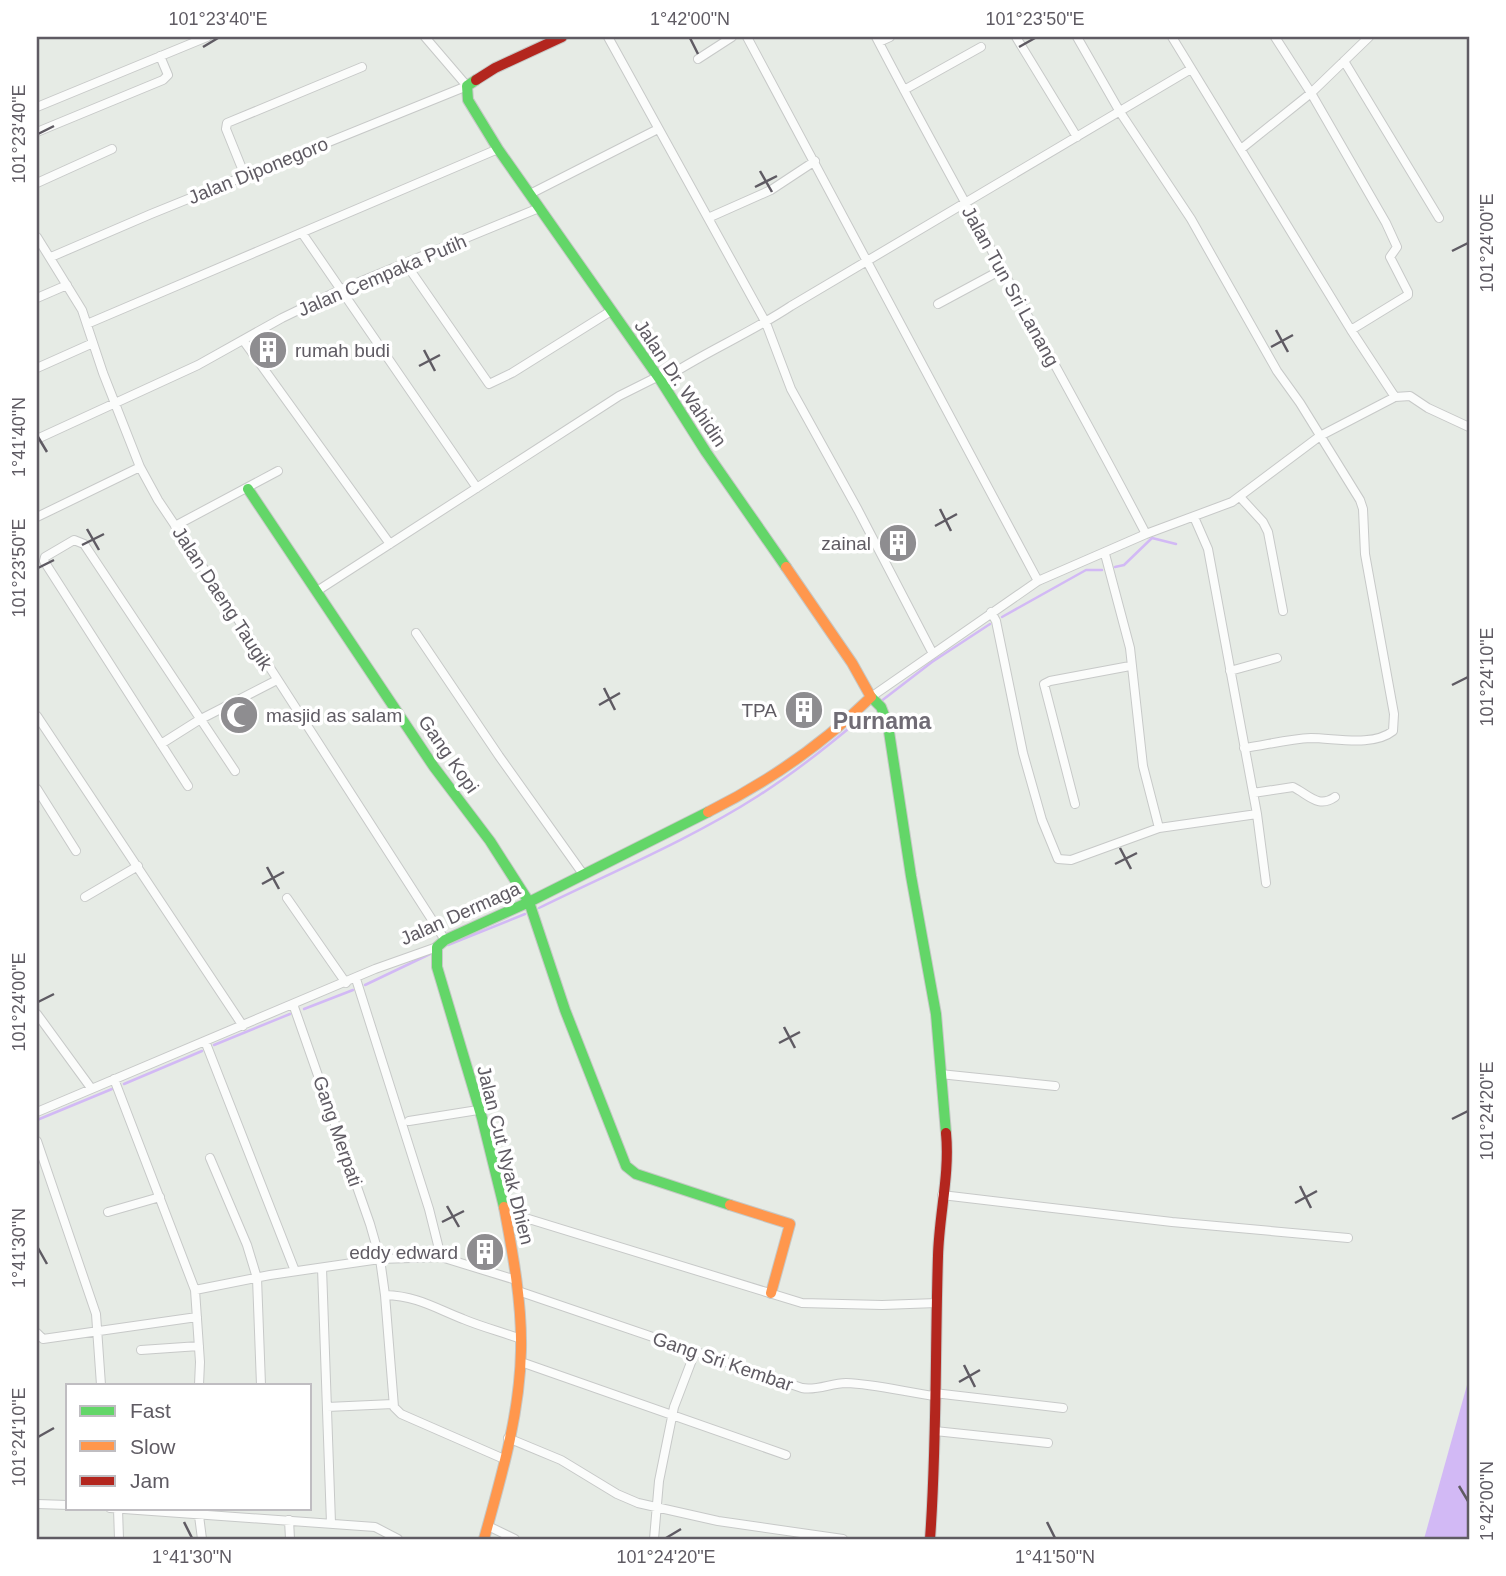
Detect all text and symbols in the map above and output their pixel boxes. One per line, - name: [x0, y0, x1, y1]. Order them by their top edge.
- text: 101°23'40"E: [168, 9, 268, 29]
- text: 1°42'00"N: [650, 9, 730, 29]
- text: 101°23'50"E: [985, 9, 1085, 29]
- text: 101°23'40"E: [9, 84, 29, 184]
- street label: Jalan Diponegoro: [185, 133, 331, 208]
- text: 101°24'00"E: [1477, 193, 1497, 293]
- street label: Jalan Tun Sri Lanang: [958, 203, 1063, 370]
- street label: Jalan Cempaka Putih: [295, 231, 469, 320]
- street label: Jalan Dr. Wahidin: [630, 316, 731, 451]
- building icon: rumah budi: [247, 329, 289, 371]
- place label: rumah budi: [295, 340, 390, 361]
- text: 1°41'40"N: [9, 397, 29, 477]
- text: 101°23'50"E: [9, 518, 29, 618]
- building icon: zainal: [877, 522, 919, 564]
- street label: Jalan Daeng Taugik: [168, 523, 277, 674]
- place label: zainal: [821, 533, 871, 554]
- text: 101°24'10"E: [1477, 627, 1497, 727]
- building icon: TPA: [783, 689, 825, 731]
- mosque icon: masjid as salam: [218, 694, 260, 736]
- place label: TPA: [741, 700, 777, 721]
- place label: masjid as salam: [266, 705, 402, 726]
- district label: Purnama: [833, 708, 931, 734]
- street label: Gang Kopi: [414, 711, 483, 797]
- street label: Jalan Dermaga: [397, 877, 524, 949]
- text: 101°24'00"E: [9, 952, 29, 1052]
- text: 101°24'20"E: [1477, 1061, 1497, 1161]
- street label: Jalan Cut Nyak Dhien: [473, 1063, 538, 1247]
- street label: Gang Merpati: [309, 1073, 366, 1189]
- text: 1°41'30"N: [9, 1208, 29, 1288]
- building icon: eddy edward: [464, 1231, 506, 1273]
- place label: eddy edward: [349, 1242, 458, 1263]
- street label: Gang Sri Kembar: [650, 1328, 796, 1396]
- legend: [66, 1384, 312, 1510]
- text: 101°24'10"E: [9, 1387, 29, 1487]
- text: Fast: [130, 1399, 171, 1422]
- text: Slow: [130, 1435, 176, 1458]
- text: 1°42'00"N: [1477, 1461, 1497, 1541]
- text: Jam: [130, 1469, 170, 1492]
- text: 1°41'30"N: [152, 1547, 232, 1567]
- text: 101°24'20"E: [616, 1547, 716, 1567]
- text: 1°41'50"N: [1015, 1547, 1095, 1567]

